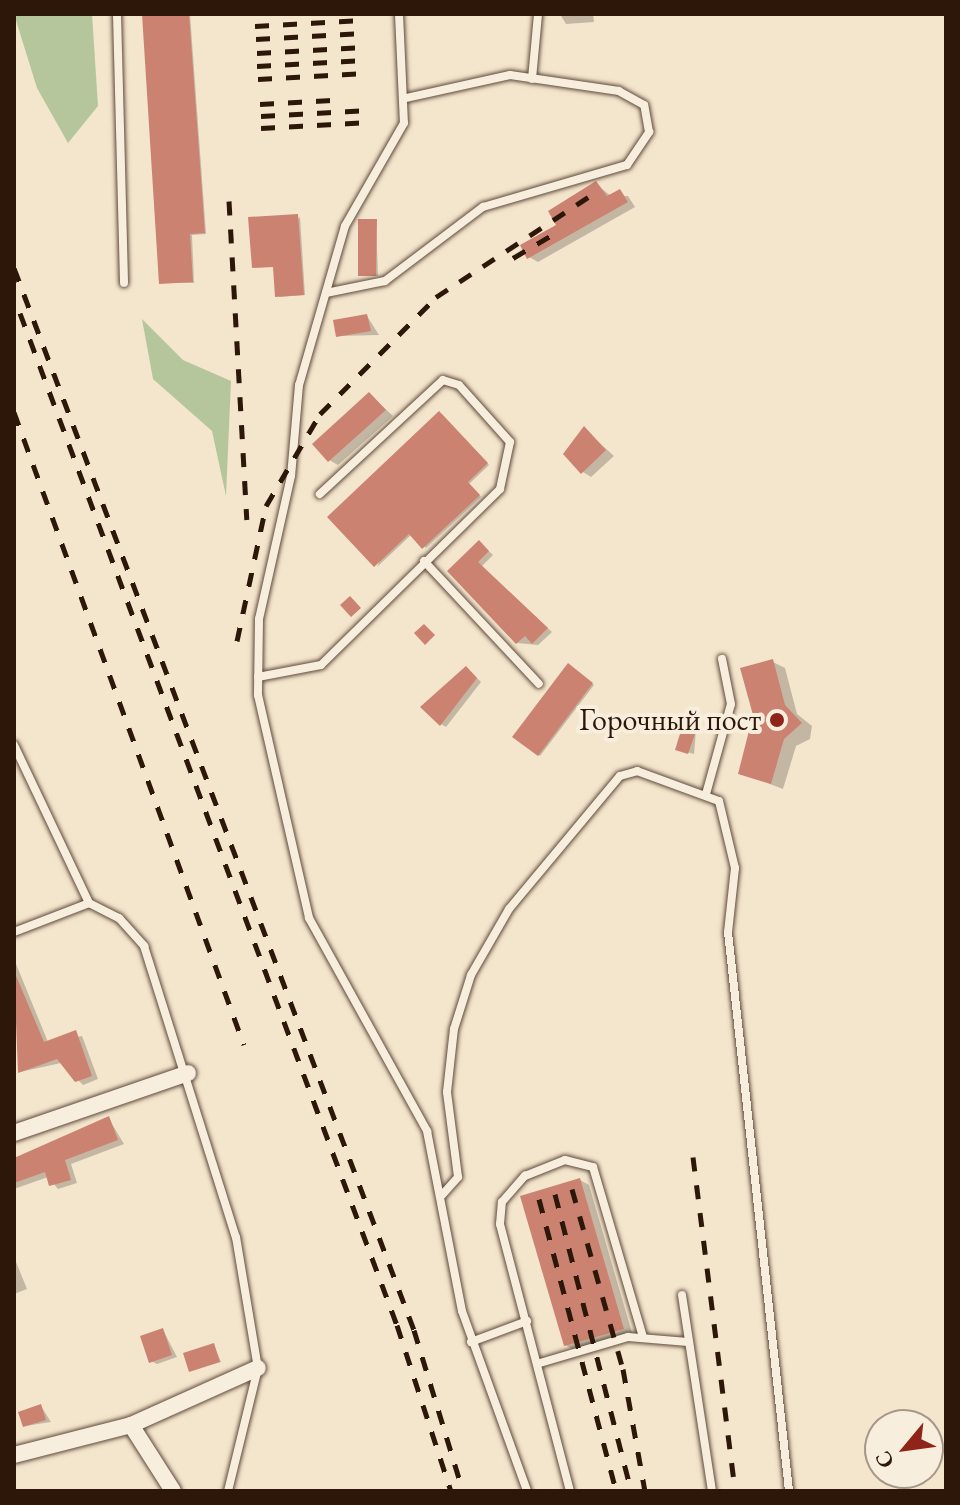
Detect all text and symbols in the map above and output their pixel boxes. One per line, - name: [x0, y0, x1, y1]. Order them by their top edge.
- place label: Горочный пост: [579, 702, 761, 738]
- marker: Горочный пост: [768, 711, 786, 729]
- north arrow: [864, 1409, 944, 1489]
- text: С: [868, 1446, 901, 1474]

